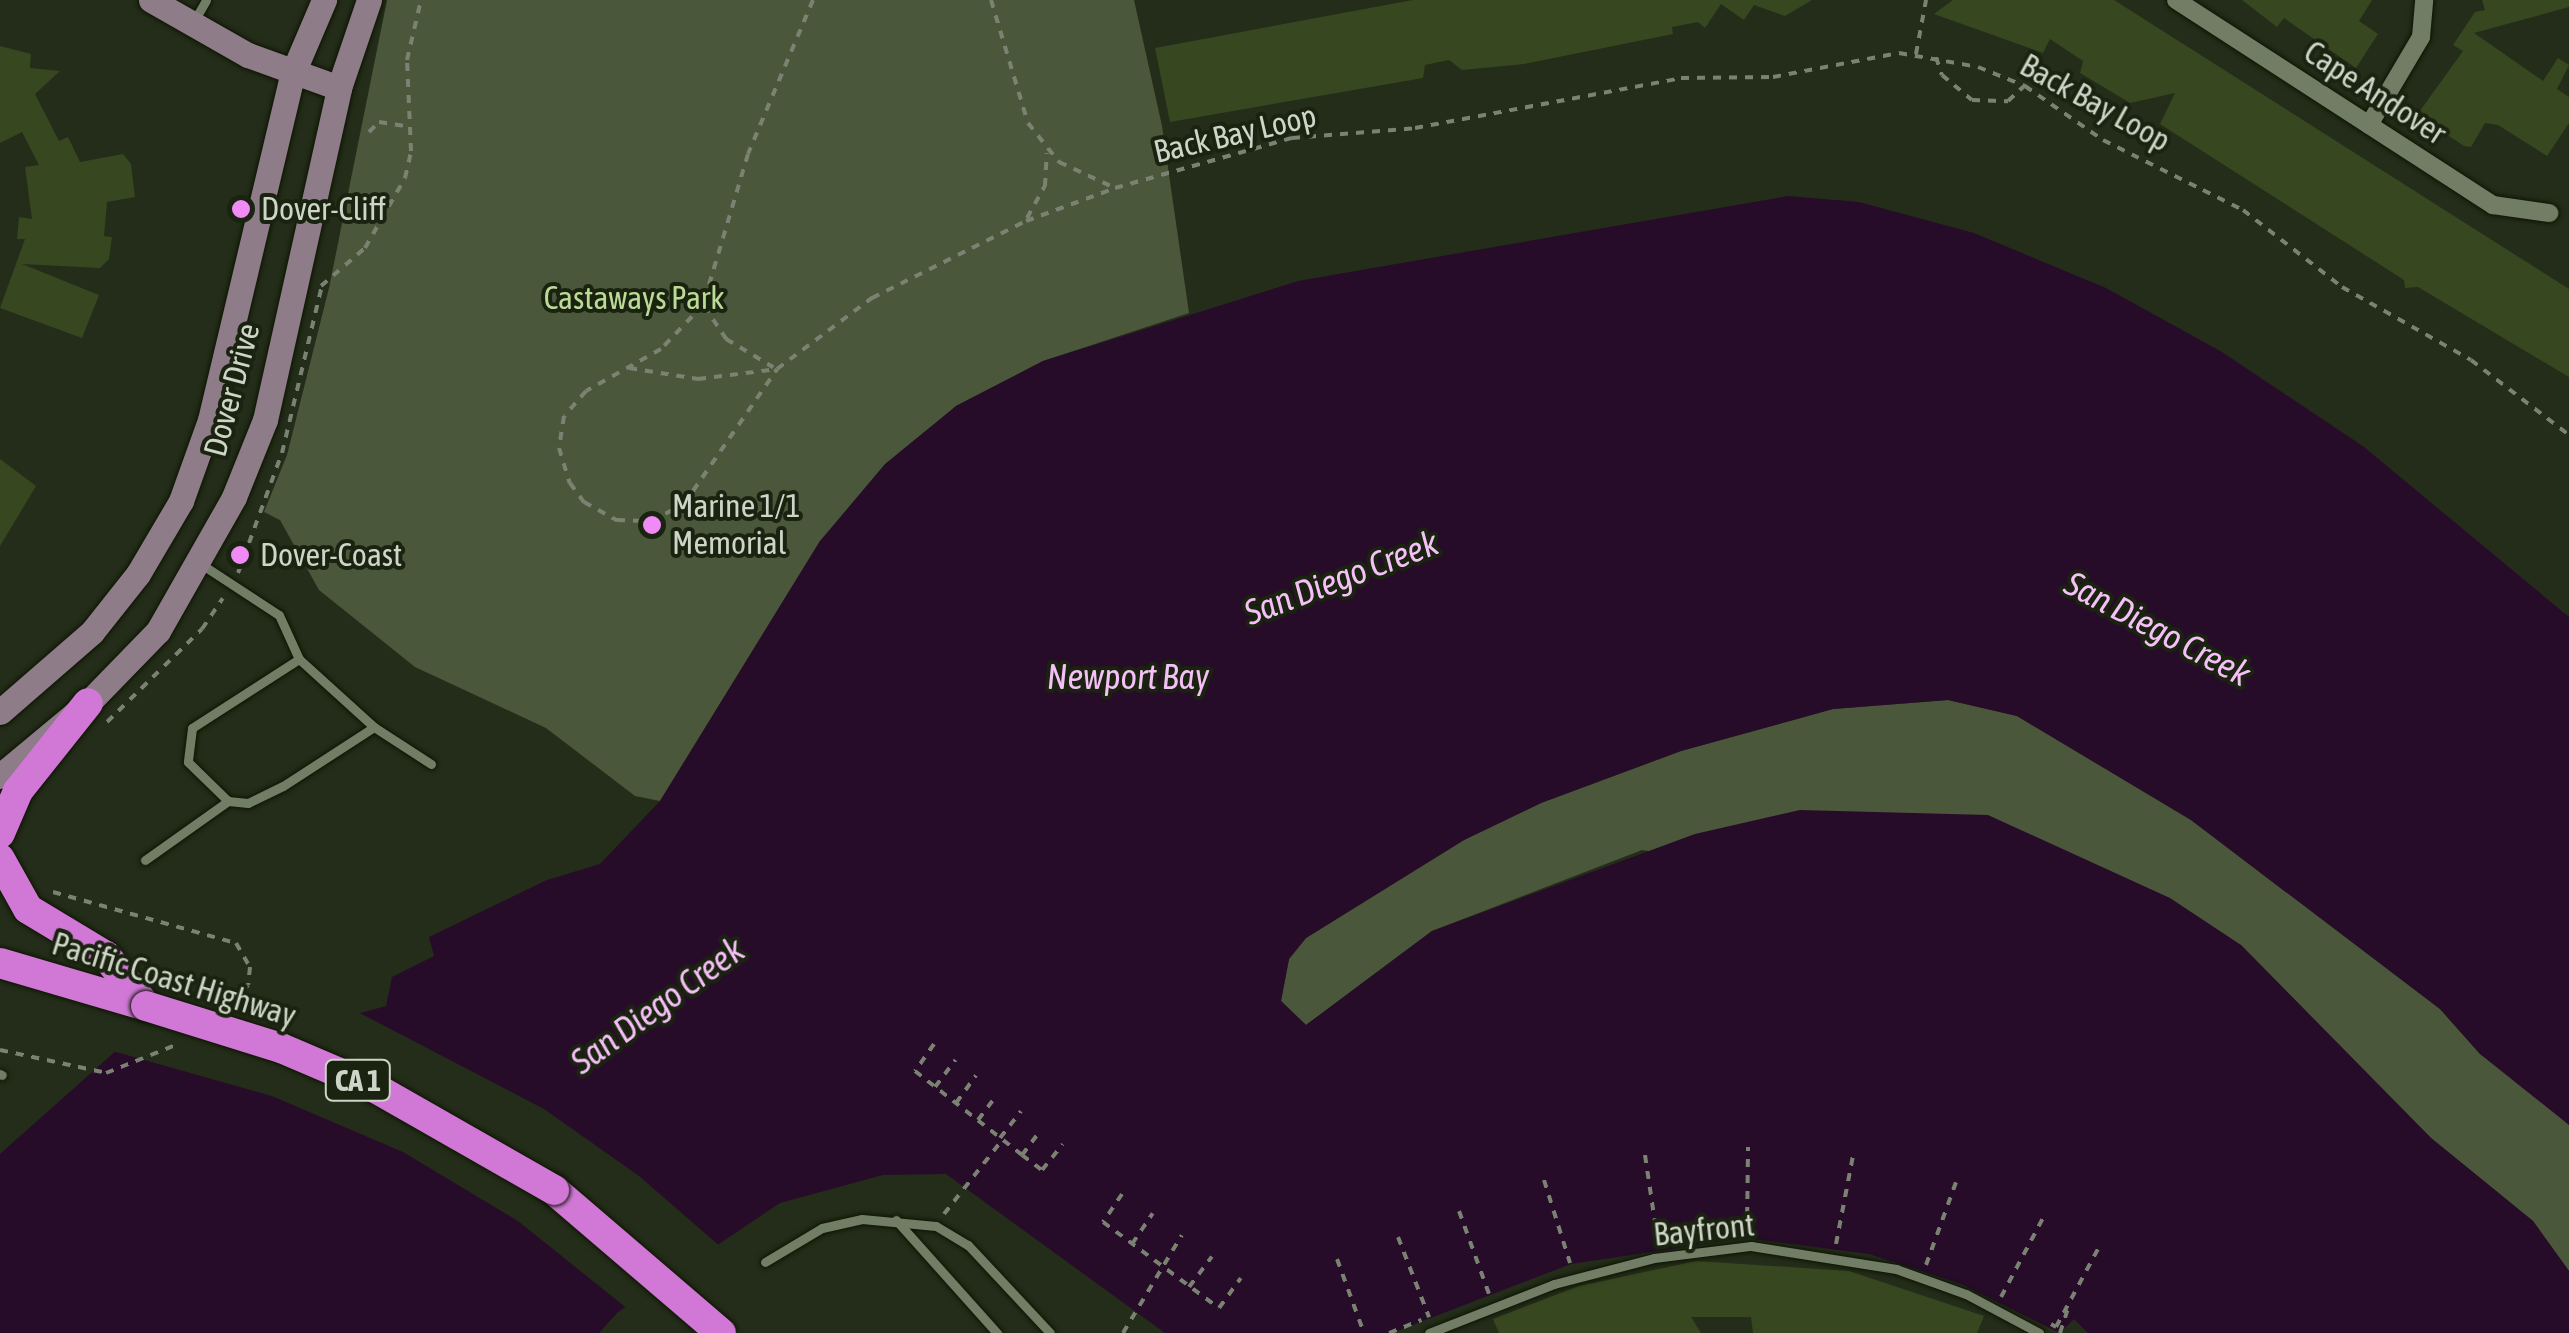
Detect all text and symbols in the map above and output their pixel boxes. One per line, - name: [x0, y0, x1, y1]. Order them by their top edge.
- street label: Cape Andover: [2297, 33, 2453, 153]
- street label: Back Bay Loop: [2013, 46, 2177, 160]
- street label: Back Bay Loop: [1150, 97, 1320, 171]
- place label: Dover-Cliff: [261, 190, 386, 228]
- marker: Dover-Cliff: [230, 198, 252, 220]
- park label: Castaways Park: [544, 279, 724, 317]
- street label: Dover Drive: [196, 319, 268, 461]
- place label: Marine 1/1 Memorial: [672, 488, 800, 563]
- marker: Marine 1/1 Memorial: [641, 514, 663, 536]
- water label: San Diego Creek: [1238, 521, 1444, 633]
- place label: Dover-Coast: [260, 536, 402, 574]
- marker: Dover-Coast: [229, 544, 251, 566]
- water label: San Diego Creek: [2058, 562, 2258, 694]
- water label: Newport Bay: [1047, 655, 1209, 697]
- street label: Pacific Coast Highway: [47, 925, 301, 1035]
- water label: San Diego Creek: [562, 928, 752, 1082]
- road number: CA 1: [323, 1055, 393, 1105]
- street label: Bayfront: [1652, 1206, 1756, 1254]

